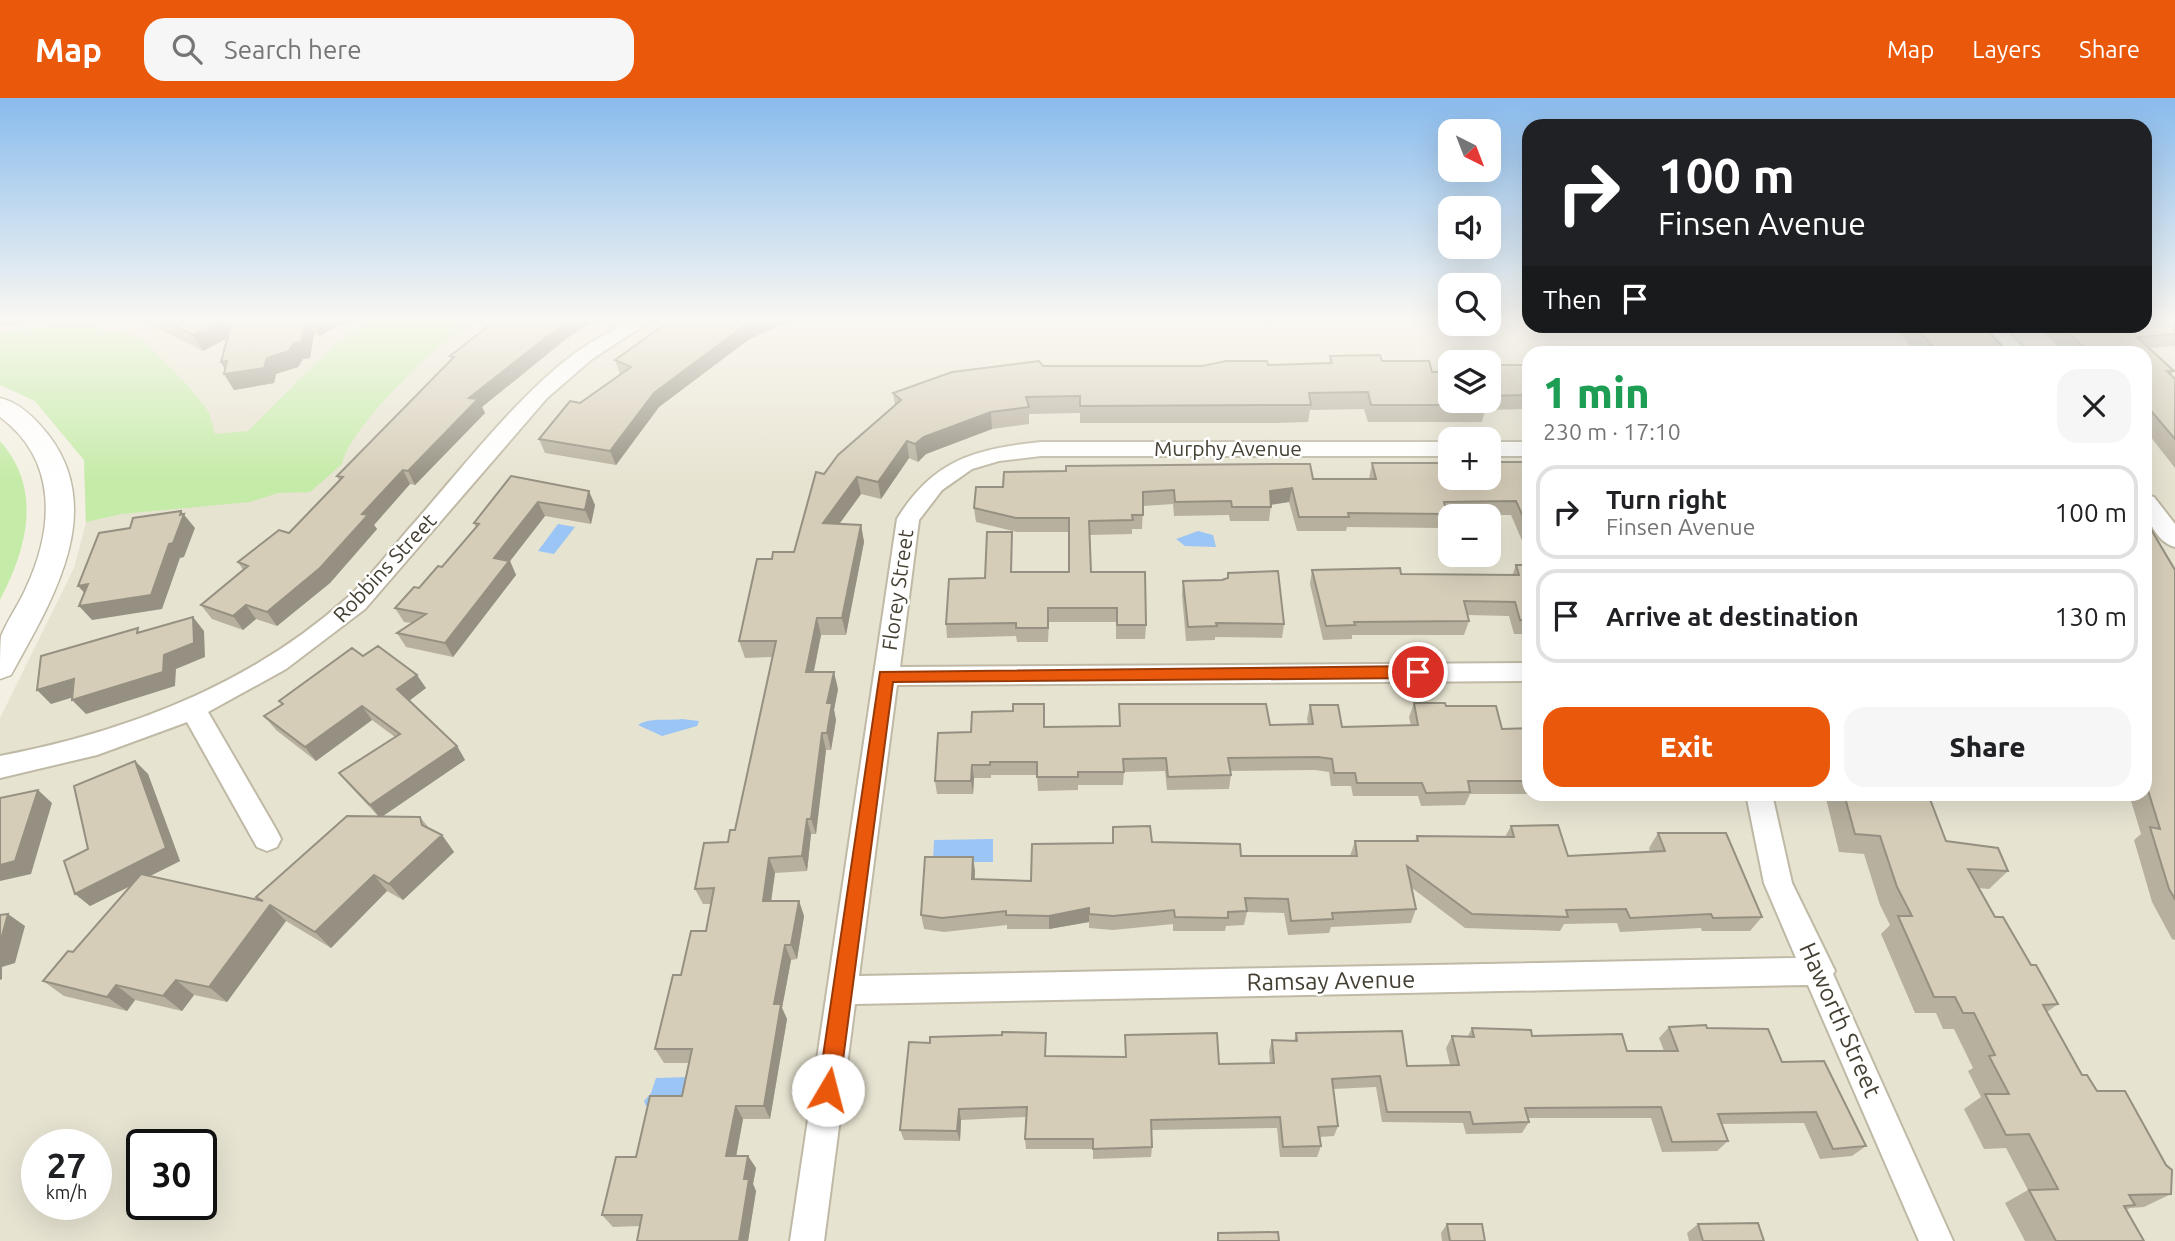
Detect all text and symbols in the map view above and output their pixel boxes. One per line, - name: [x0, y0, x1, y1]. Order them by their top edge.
- search box: [144, 18, 634, 81]
- icon: search: [168, 30, 206, 68]
- text: Map: [35, 31, 102, 68]
- text: Search here: [224, 35, 362, 64]
- text: Map: [1887, 36, 1934, 63]
- text: Layers: [1972, 36, 2041, 63]
- text: Share: [2079, 36, 2140, 63]
- north arrow: [1438, 119, 1502, 182]
- map controls: [1438, 119, 1501, 567]
- icon: right: [1543, 147, 1634, 238]
- text: 100 m: [1658, 147, 1795, 202]
- button: sound: [1438, 196, 1501, 259]
- text: Finsen Avenue: [1658, 205, 1866, 241]
- button: search: [1438, 273, 1501, 336]
- icon: arrive: [1616, 280, 1654, 318]
- text: Then: [1543, 285, 1602, 314]
- button: layers: [1438, 350, 1501, 413]
- text: 1 min: [1543, 369, 1650, 416]
- button: close: [2057, 369, 2131, 443]
- text: 230 m · 17:10: [1543, 419, 1681, 444]
- button: +: [1438, 427, 1501, 490]
- street label: Murphy Avenue: [1154, 436, 1302, 460]
- text: Turn right: [1606, 485, 1727, 514]
- icon: right: [1547, 493, 1585, 531]
- text: 100 m: [2055, 498, 2127, 527]
- button: −: [1438, 504, 1501, 567]
- street label: Robbins Street: [328, 508, 441, 627]
- text: Finsen Avenue: [1606, 514, 1755, 539]
- street label: Florey Street: [877, 528, 917, 652]
- icon: arrive: [1547, 597, 1585, 635]
- text: Arrive at destination: [1606, 602, 1859, 631]
- text: 130 m: [2055, 602, 2127, 631]
- pin: [1388, 642, 1448, 702]
- icon: arrive: [1399, 653, 1437, 691]
- button: Exit: [1543, 707, 1830, 787]
- button: Share: [1844, 707, 2131, 787]
- street label: Haworth Street: [1794, 938, 1887, 1102]
- street label: Ramsay Avenue: [1246, 966, 1416, 995]
- position arrow: [791, 1053, 865, 1127]
- speed limit sign: 30: [126, 1129, 217, 1220]
- text: 27: [47, 1145, 86, 1185]
- text: km/h: [46, 1182, 87, 1202]

